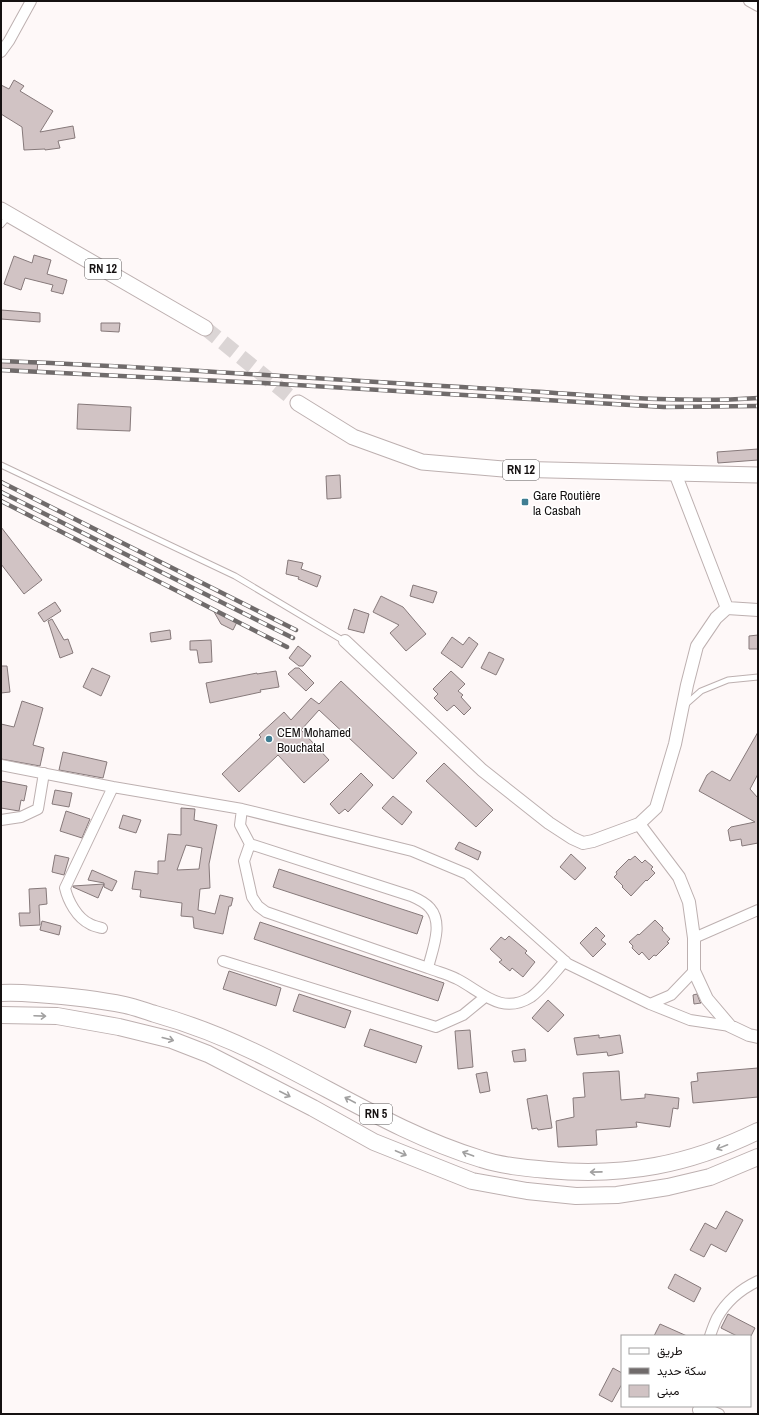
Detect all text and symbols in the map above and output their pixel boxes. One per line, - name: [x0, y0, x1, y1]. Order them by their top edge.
- road number: RN 12: [85, 259, 121, 279]
- road number: RN 12: [503, 460, 539, 480]
- place label: Gare Routière la Casbah: [533, 487, 601, 519]
- marker: Gare Routière la Casbah: [520, 497, 530, 507]
- place label: CEM Mohamed Bouchatal: [277, 724, 351, 756]
- marker: CEM Mohamed Bouchatal: [264, 734, 274, 744]
- one-way arrow: [33, 1012, 46, 1020]
- one-way arrow: [161, 1036, 174, 1044]
- one-way arrow: [279, 1091, 291, 1098]
- one-way arrow: [344, 1096, 356, 1103]
- road number: RN 5: [360, 1104, 392, 1124]
- one-way arrow: [717, 1144, 729, 1151]
- one-way arrow: [394, 1150, 406, 1157]
- one-way arrow: [462, 1150, 474, 1158]
- one-way arrow: [590, 1168, 603, 1176]
- legend: [621, 1335, 751, 1407]
- text: طريق: [657, 1343, 683, 1359]
- text: سكة حديد: [657, 1363, 706, 1379]
- text: مبنى: [657, 1383, 679, 1399]

